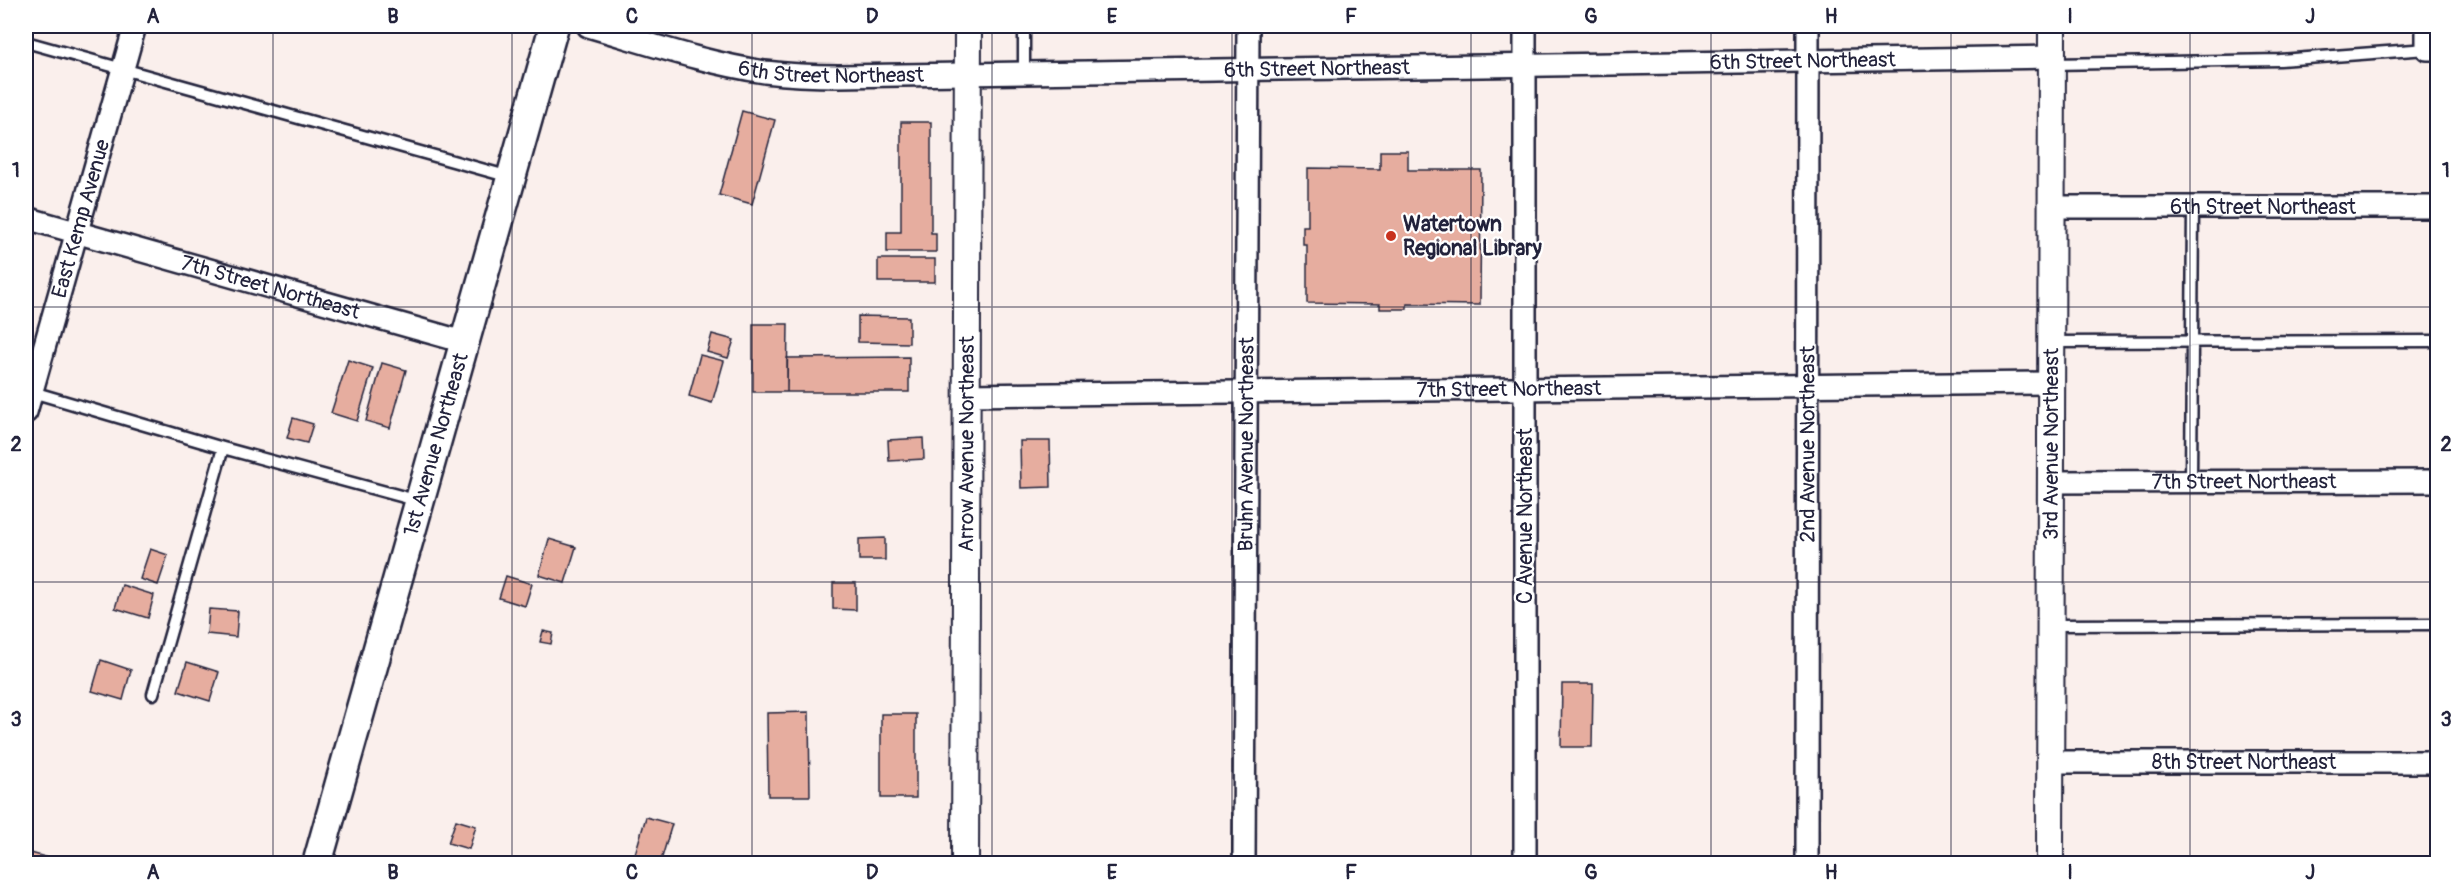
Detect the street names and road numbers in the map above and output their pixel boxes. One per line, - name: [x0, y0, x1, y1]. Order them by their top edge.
- street label: 6th Street Northeast: [1710, 46, 1896, 76]
- street label: 6th Street Northeast: [736, 54, 925, 90]
- street label: 6th Street Northeast: [1224, 54, 1410, 83]
- street label: East Kemp Avenue: [45, 136, 116, 301]
- street label: 6th Street Northeast: [2170, 194, 2357, 221]
- street label: 7th Street Northeast: [178, 249, 364, 325]
- street label: Arrow Avenue Northeast: [953, 335, 980, 552]
- street label: Bruhn Avenue Northeast: [1232, 336, 1260, 551]
- street label: 2nd Avenue Northeast: [1794, 345, 1821, 542]
- street label: 3rd Avenue Northeast: [2037, 347, 2065, 540]
- street label: 1st Avenue Northeast: [397, 349, 475, 539]
- street label: 7th Street Northeast: [1416, 374, 1602, 404]
- street label: C Avenue Northeast: [1512, 428, 1539, 604]
- street label: 7th Street Northeast: [2152, 468, 2337, 495]
- street label: 8th Street Northeast: [2152, 749, 2337, 776]

